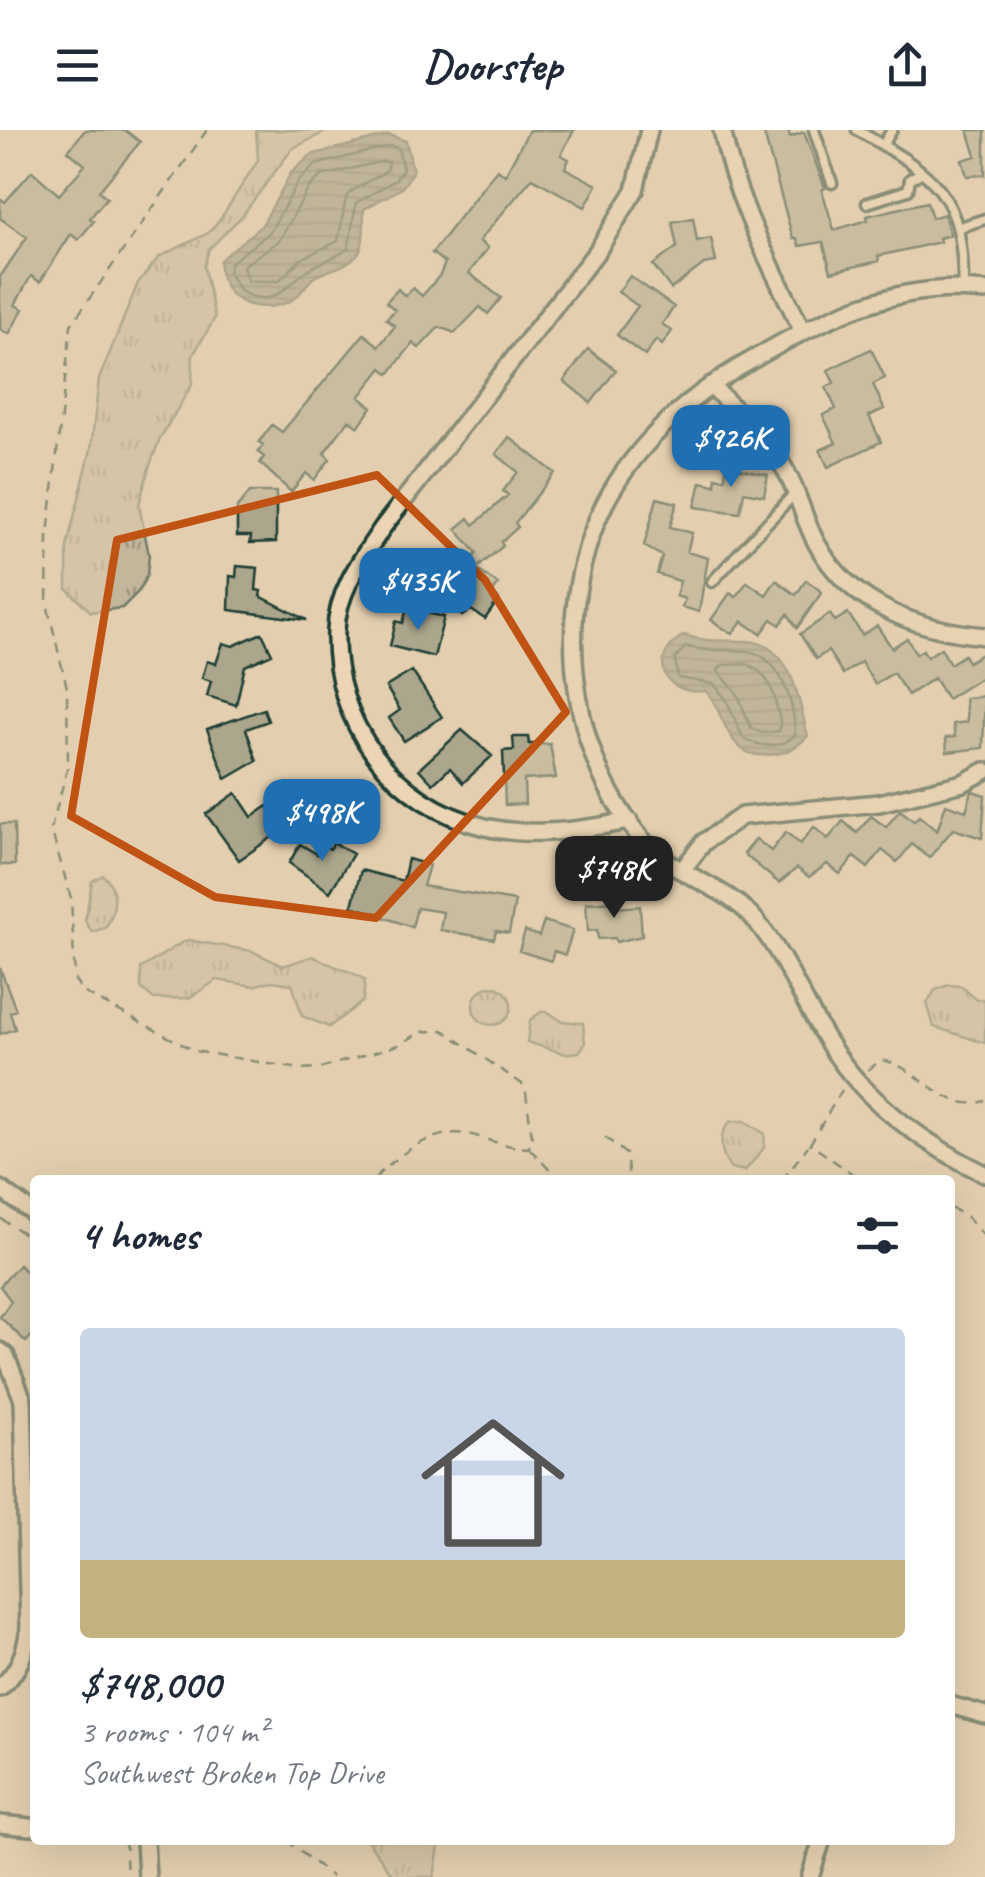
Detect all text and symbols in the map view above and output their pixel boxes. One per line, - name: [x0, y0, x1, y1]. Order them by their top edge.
- text: Doorstep: [423, 37, 562, 94]
- icon: menu: [50, 38, 105, 93]
- icon: share: [880, 38, 935, 93]
- pin: $926K: [661, 405, 801, 490]
- text: $926K: [694, 417, 768, 458]
- pin: $435K: [348, 548, 488, 633]
- text: $435K: [381, 560, 455, 601]
- pin: $498K: [252, 779, 392, 864]
- text: $498K: [285, 791, 359, 832]
- pin: $748K: [544, 836, 684, 921]
- text: $748K: [577, 848, 651, 889]
- icon: filters: [850, 1208, 905, 1263]
- text: 4 homes: [80, 1209, 199, 1262]
- icon: home: [403, 1393, 583, 1573]
- text: $748,000: [80, 1658, 220, 1711]
- text: 3 rooms · 104 m²: [80, 1711, 267, 1752]
- text: Southwest Broken Top Drive: [80, 1752, 384, 1793]

